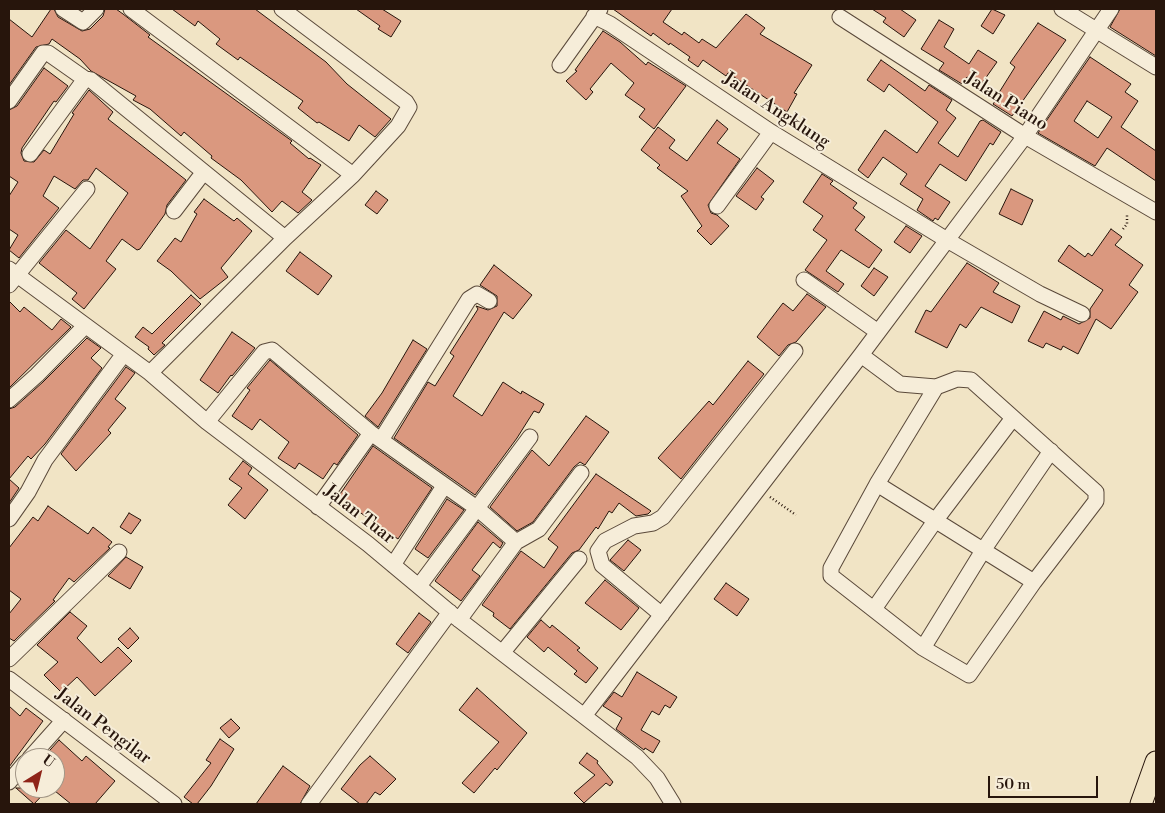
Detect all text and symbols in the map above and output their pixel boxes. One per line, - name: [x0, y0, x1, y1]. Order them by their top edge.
- street label: Jalan Angklung: [719, 68, 833, 154]
- street label: Jalan Piano: [960, 68, 1052, 136]
- street label: Jalan Tuar: [319, 481, 399, 549]
- street label: Jalan Pengilar: [51, 684, 155, 770]
- north arrow: [15, 748, 65, 798]
- text: U: [39, 751, 58, 772]
- scale bar: [990, 766, 1100, 798]
- text: 50 m: [996, 775, 1030, 794]

